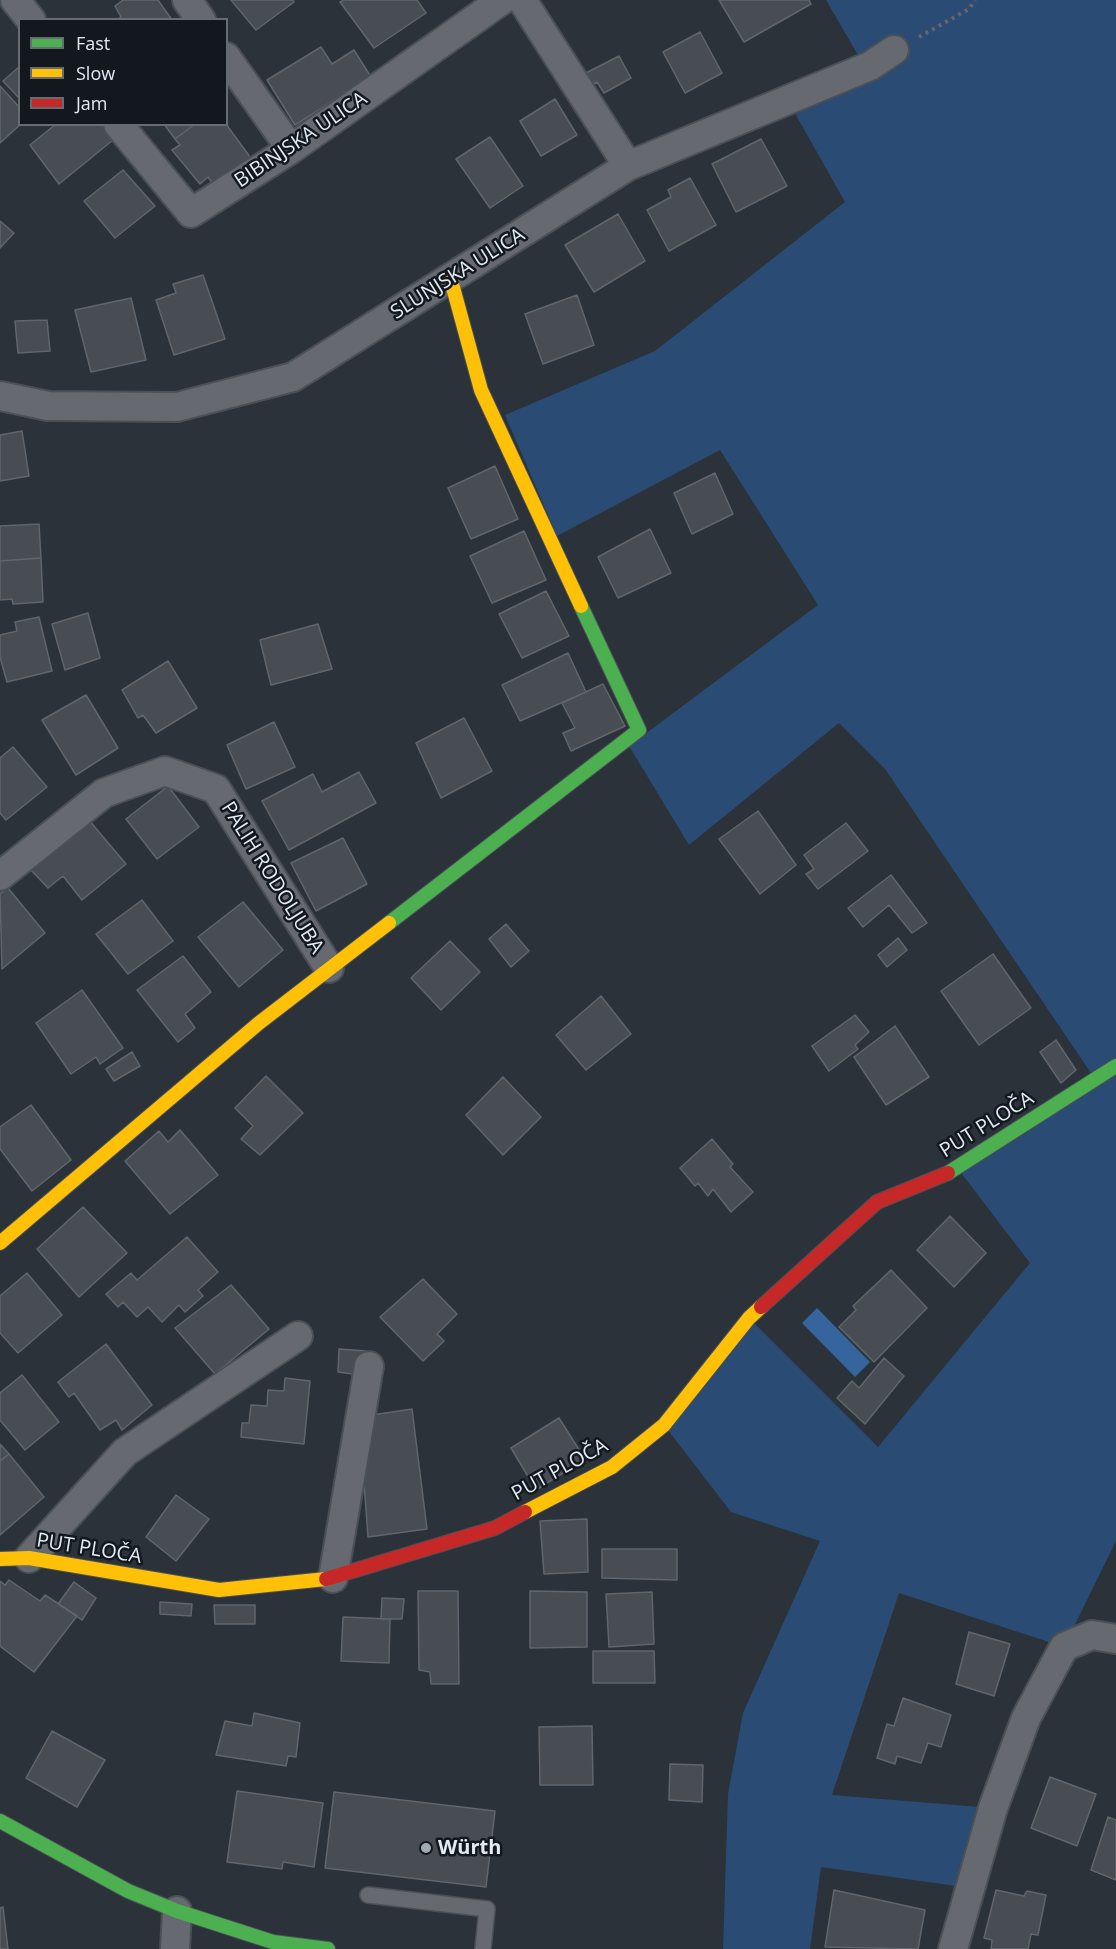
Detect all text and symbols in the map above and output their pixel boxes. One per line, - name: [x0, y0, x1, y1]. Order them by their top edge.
- legend: [18, 18, 228, 126]
- text: Fast: [76, 31, 110, 55]
- text: Slow: [76, 61, 115, 85]
- street label: BIBINJSKA ULICA: [230, 87, 372, 193]
- text: Jam: [76, 91, 108, 115]
- street label: SLUNJSKA ULICA: [387, 223, 529, 325]
- street label: PALIH RODOLJUBA: [216, 798, 328, 958]
- street label: PUT PLOČA: [936, 1087, 1038, 1163]
- street label: PUT PLOČA: [508, 1434, 612, 1506]
- street label: PUT PLOČA: [35, 1529, 143, 1569]
- place label: Würth: [438, 1836, 501, 1860]
- marker: Würth: [419, 1841, 433, 1855]

